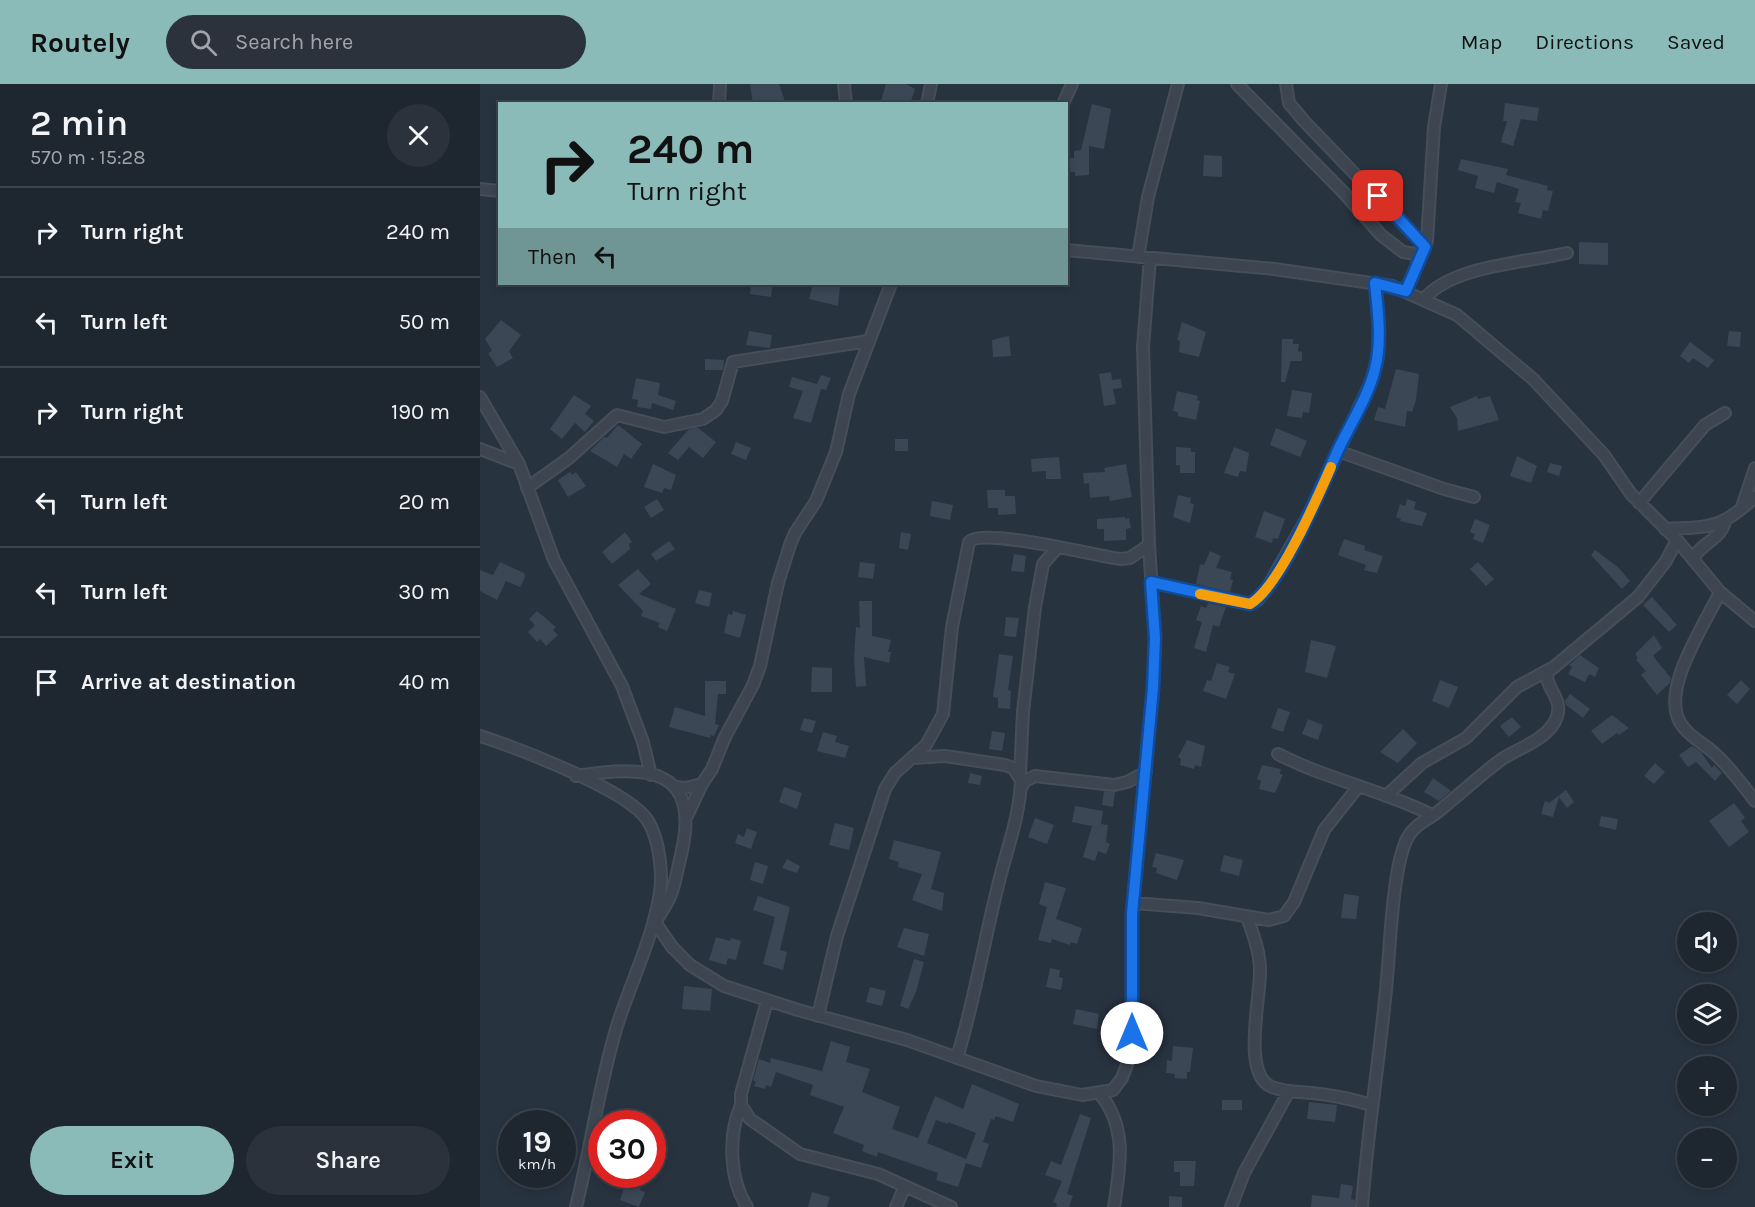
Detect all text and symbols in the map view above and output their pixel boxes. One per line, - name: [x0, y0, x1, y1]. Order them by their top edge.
- search box: [166, 15, 586, 69]
- text: Routely: [30, 26, 130, 59]
- icon: search: [187, 26, 220, 59]
- text: Search here: [235, 29, 353, 55]
- text: Map: [1461, 30, 1502, 54]
- text: Directions: [1535, 30, 1634, 54]
- text: Saved: [1667, 30, 1725, 54]
- text: 2 min: [30, 102, 128, 144]
- button: close: [387, 104, 450, 167]
- text: 240 m: [627, 124, 754, 174]
- icon: right: [528, 126, 606, 204]
- text: 570 m · 15:28: [30, 146, 145, 169]
- pin: [1352, 170, 1403, 221]
- text: Turn right: [627, 175, 747, 207]
- icon: arrive: [1361, 179, 1394, 212]
- icon: right: [30, 216, 63, 249]
- text: Turn right: [81, 219, 184, 245]
- text: 240 m: [386, 219, 450, 245]
- icon: left: [589, 240, 622, 273]
- text: Then: [528, 244, 577, 270]
- icon: left: [30, 306, 63, 339]
- text: Turn left: [81, 309, 168, 335]
- text: 50 m: [399, 309, 450, 335]
- icon: right: [30, 396, 63, 429]
- text: Turn right: [81, 399, 184, 425]
- text: 190 m: [391, 399, 450, 425]
- icon: left: [30, 486, 63, 519]
- text: Turn left: [81, 489, 168, 515]
- text: 20 m: [398, 489, 450, 515]
- icon: left: [30, 576, 63, 609]
- text: Turn left: [81, 579, 168, 605]
- text: 30 m: [398, 579, 450, 605]
- icon: arrive: [30, 666, 63, 699]
- text: Arrive at destination: [81, 669, 296, 695]
- text: 40 m: [399, 669, 450, 695]
- map controls: [1677, 912, 1737, 1188]
- button: sound: [1677, 912, 1737, 972]
- button: layers: [1677, 984, 1737, 1044]
- position arrow: [1100, 1001, 1164, 1065]
- button: +: [1677, 1056, 1737, 1116]
- speed limit sign: 30: [588, 1110, 666, 1188]
- text: 19: [522, 1124, 551, 1160]
- button: Exit: [30, 1126, 234, 1195]
- button: Share: [246, 1126, 450, 1195]
- button: −: [1677, 1128, 1737, 1188]
- text: km/h: [518, 1155, 556, 1173]

